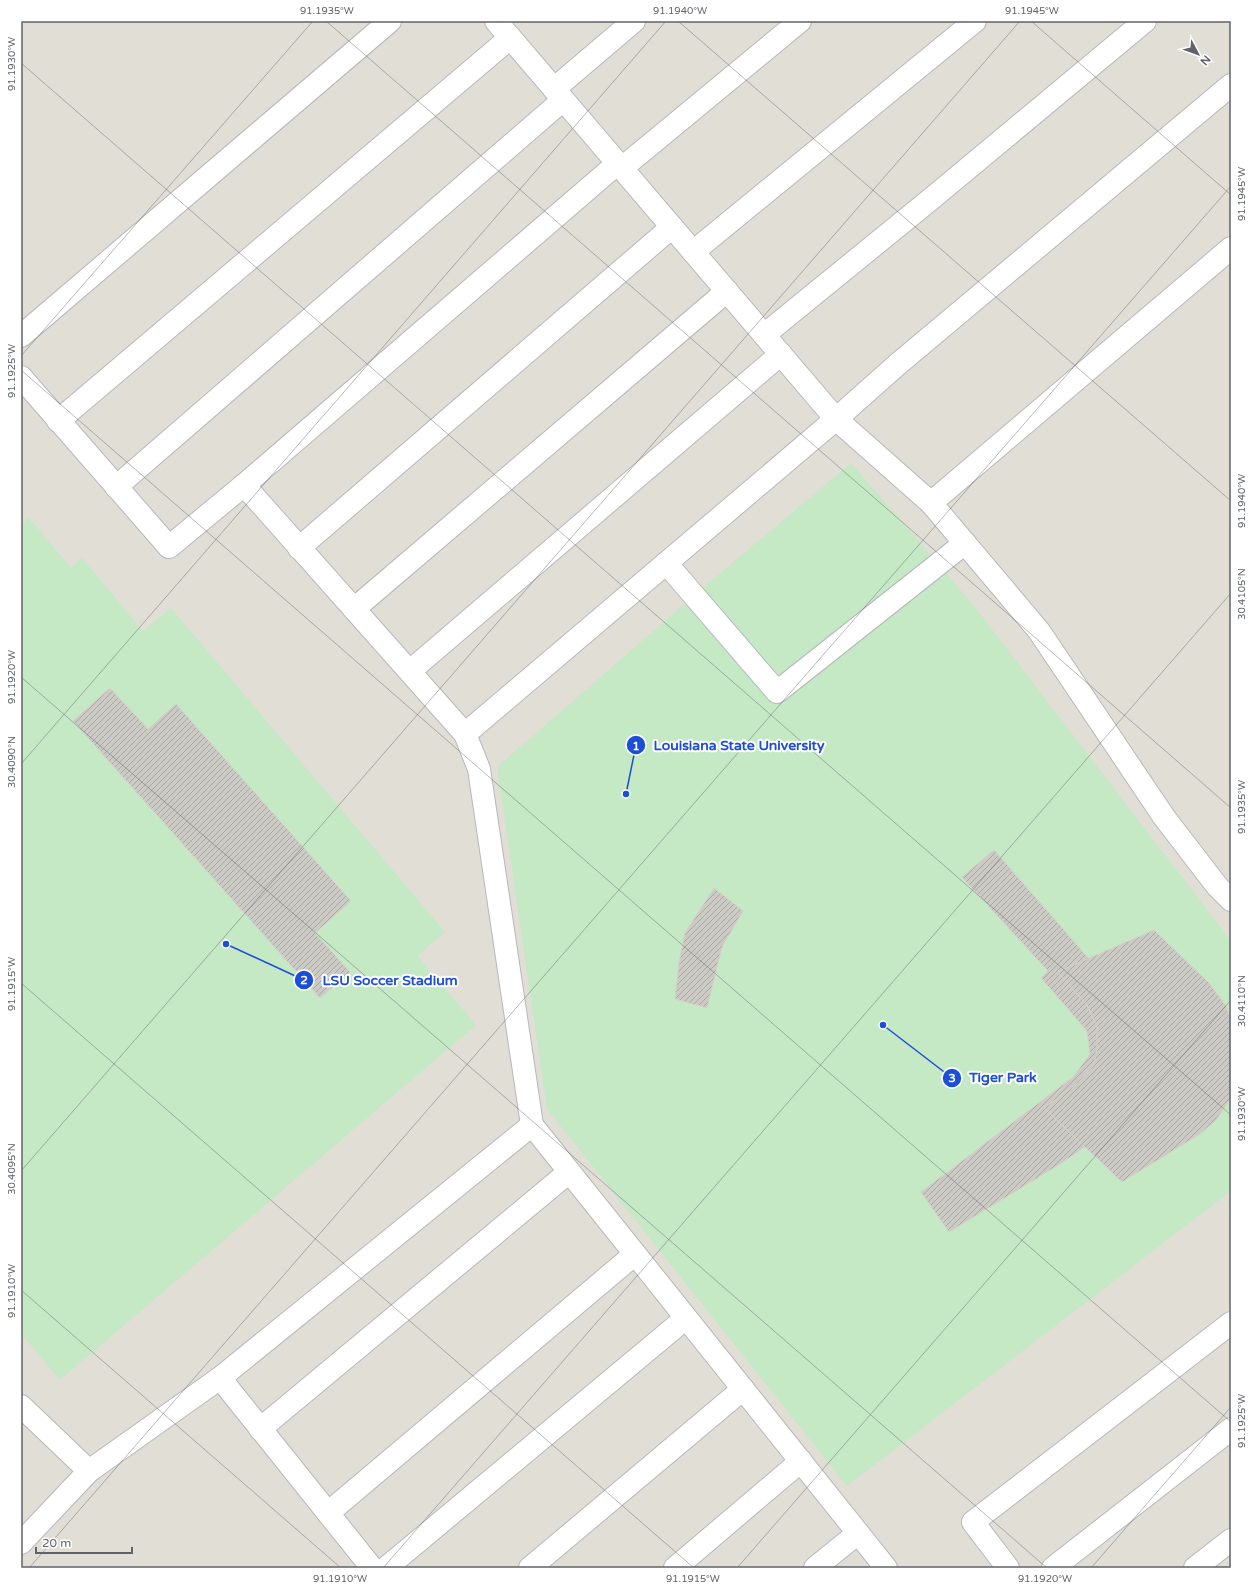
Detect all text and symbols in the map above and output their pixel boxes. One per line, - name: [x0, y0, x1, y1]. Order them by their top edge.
- text: 91.1935°W: [300, 5, 354, 17]
- text: 91.1940°W: [653, 5, 707, 17]
- text: 91.1945°W: [1005, 5, 1059, 17]
- north arrow: [1178, 34, 1218, 74]
- text: 91.1930°W: [6, 37, 18, 91]
- text: N: [1197, 53, 1213, 68]
- text: 91.1945°W: [1236, 167, 1248, 221]
- text: 91.1925°W: [6, 344, 18, 398]
- text: 91.1940°W: [1236, 474, 1248, 528]
- text: 30.4105°N: [1236, 568, 1248, 620]
- text: 91.1920°W: [6, 650, 18, 704]
- callout: Louisiana State University: [626, 732, 833, 758]
- text: 30.4090°N: [6, 736, 18, 788]
- text: Louisiana State University: [654, 737, 825, 754]
- text: 1: [632, 739, 640, 753]
- text: 91.1935°W: [1236, 780, 1248, 834]
- text: 91.1915°W: [6, 957, 18, 1011]
- callout: LSU Soccer Stadium: [294, 967, 465, 993]
- text: LSU Soccer Stadium: [322, 972, 458, 989]
- text: 2: [300, 973, 308, 987]
- text: 30.4110°N: [1236, 975, 1248, 1027]
- callout: Tiger Park: [942, 1065, 1045, 1091]
- text: Tiger Park: [968, 1069, 1037, 1086]
- text: 3: [948, 1071, 956, 1085]
- text: 91.1930°W: [1236, 1087, 1248, 1141]
- text: 30.4095°N: [6, 1143, 18, 1195]
- text: 91.1910°W: [6, 1264, 18, 1318]
- text: 91.1925°W: [1236, 1394, 1248, 1448]
- scale bar: [36, 1529, 132, 1555]
- text: 20 m: [42, 1536, 71, 1550]
- text: 91.1910°W: [313, 1573, 367, 1585]
- text: 91.1915°W: [666, 1573, 720, 1585]
- text: 91.1920°W: [1018, 1573, 1072, 1585]

